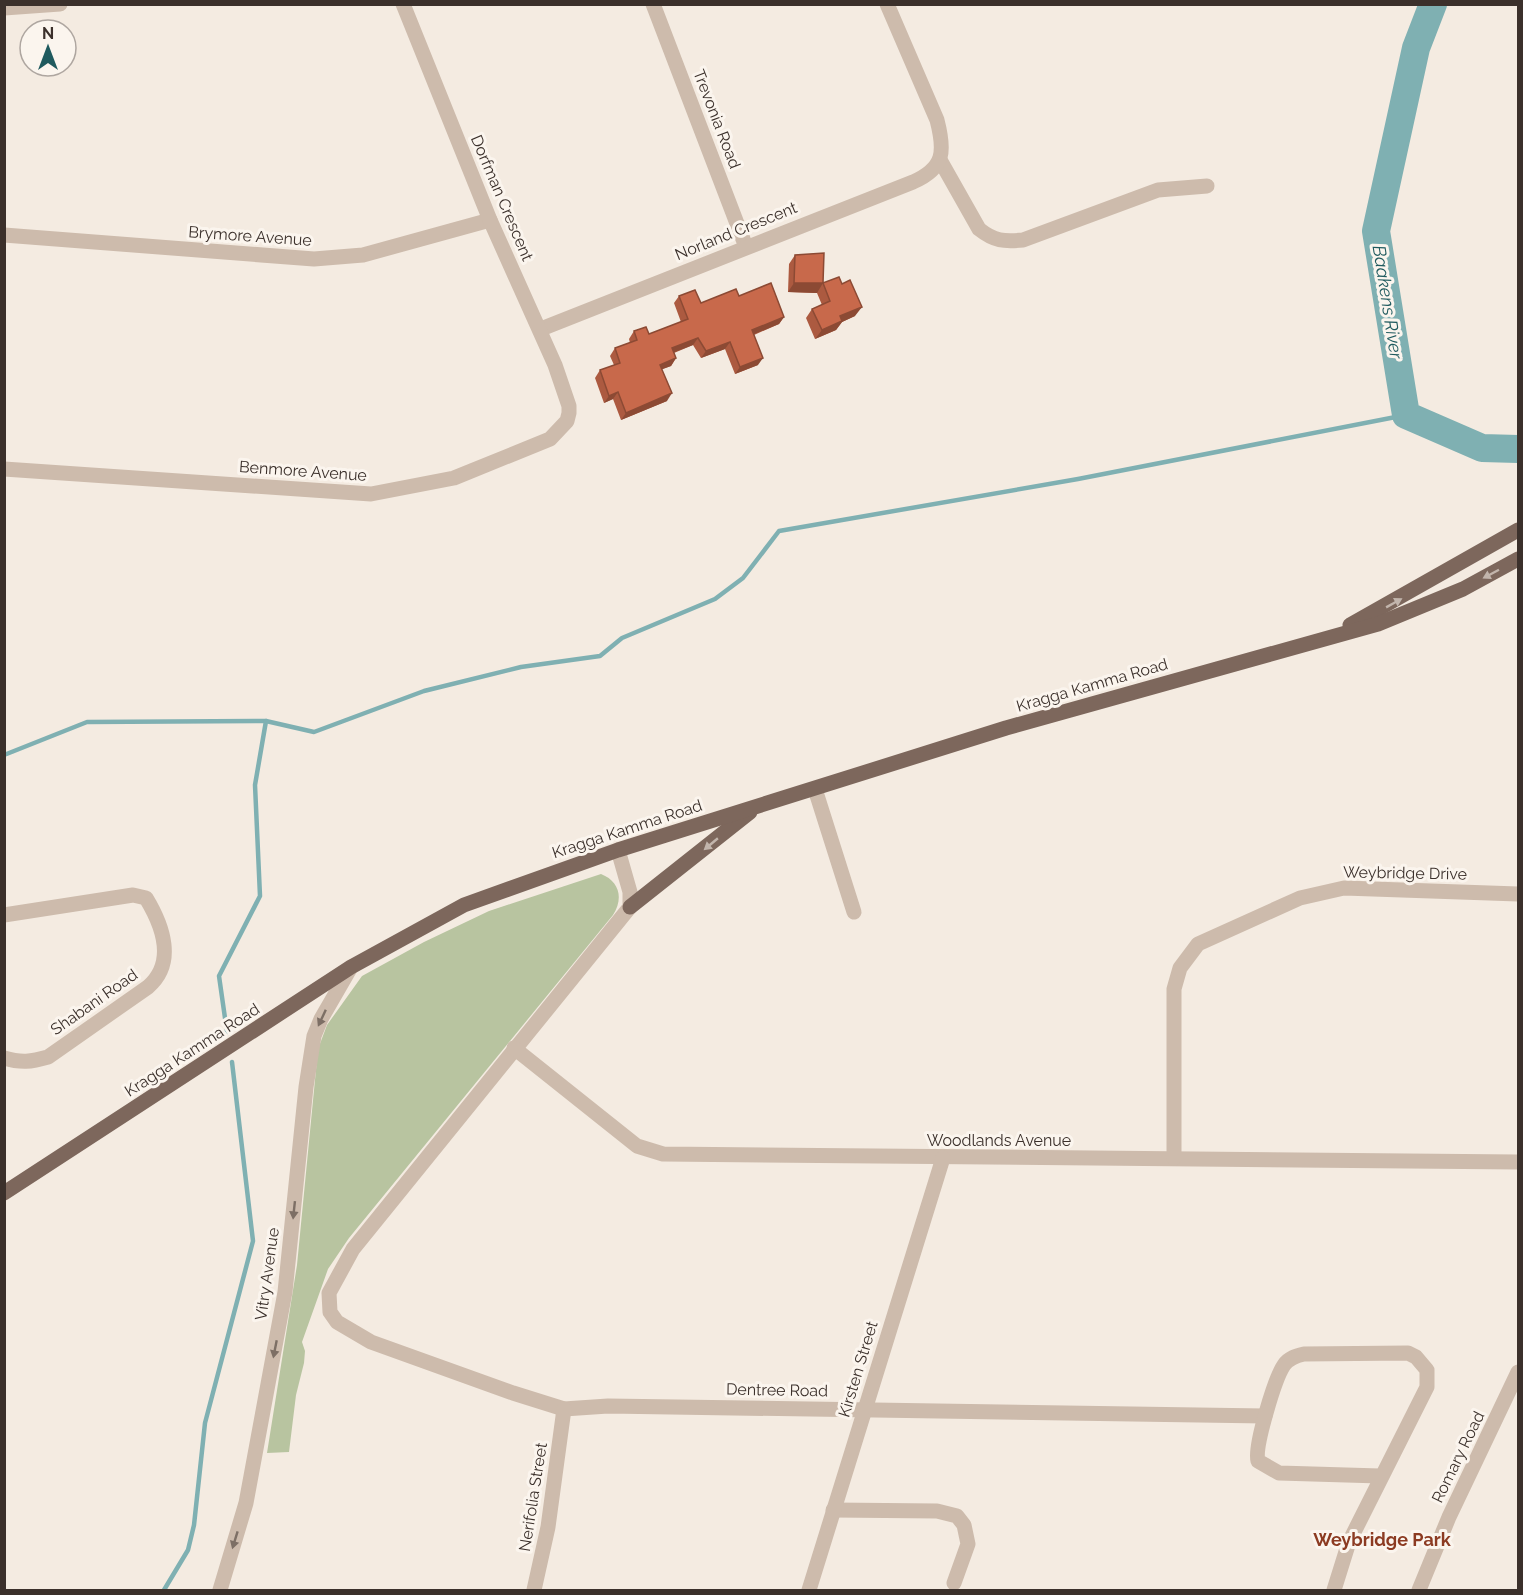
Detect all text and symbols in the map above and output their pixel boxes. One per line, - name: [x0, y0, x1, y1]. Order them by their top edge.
- north arrow: [18, 18, 78, 78]
- text: N: [42, 24, 54, 43]
- street label: Trevonia Road: [689, 67, 745, 171]
- street label: Dorfman Crescent: [467, 132, 537, 264]
- street label: Norland Crescent: [672, 198, 800, 264]
- street label: Brymore Avenue: [188, 222, 312, 250]
- water label: Baakens River: [1369, 244, 1407, 361]
- street label: Benmore Avenue: [238, 457, 368, 485]
- one-way arrow: [1482, 569, 1499, 579]
- one-way arrow: [1385, 598, 1402, 608]
- street label: Kragga Kamma Road: [1014, 654, 1170, 716]
- street label: Kragga Kamma Road: [550, 796, 705, 862]
- one-way arrow: [703, 837, 719, 850]
- street label: Weybridge Drive: [1343, 862, 1467, 884]
- street label: Shabani Road: [47, 965, 141, 1039]
- street label: Kragga Kamma Road: [121, 999, 263, 1101]
- one-way arrow: [317, 1009, 326, 1026]
- street label: Woodlands Avenue: [927, 1131, 1071, 1150]
- one-way arrow: [289, 1200, 299, 1219]
- street label: Vitry Avenue: [251, 1226, 283, 1322]
- street label: Kirsten Street: [834, 1318, 882, 1419]
- one-way arrow: [270, 1340, 279, 1359]
- street label: Dentree Road: [726, 1380, 828, 1400]
- street label: Romary Road: [1428, 1408, 1488, 1506]
- street label: Nerifolia Street: [515, 1440, 551, 1553]
- district label: Weybridge Park: [1313, 1529, 1452, 1550]
- one-way arrow: [230, 1531, 239, 1549]

